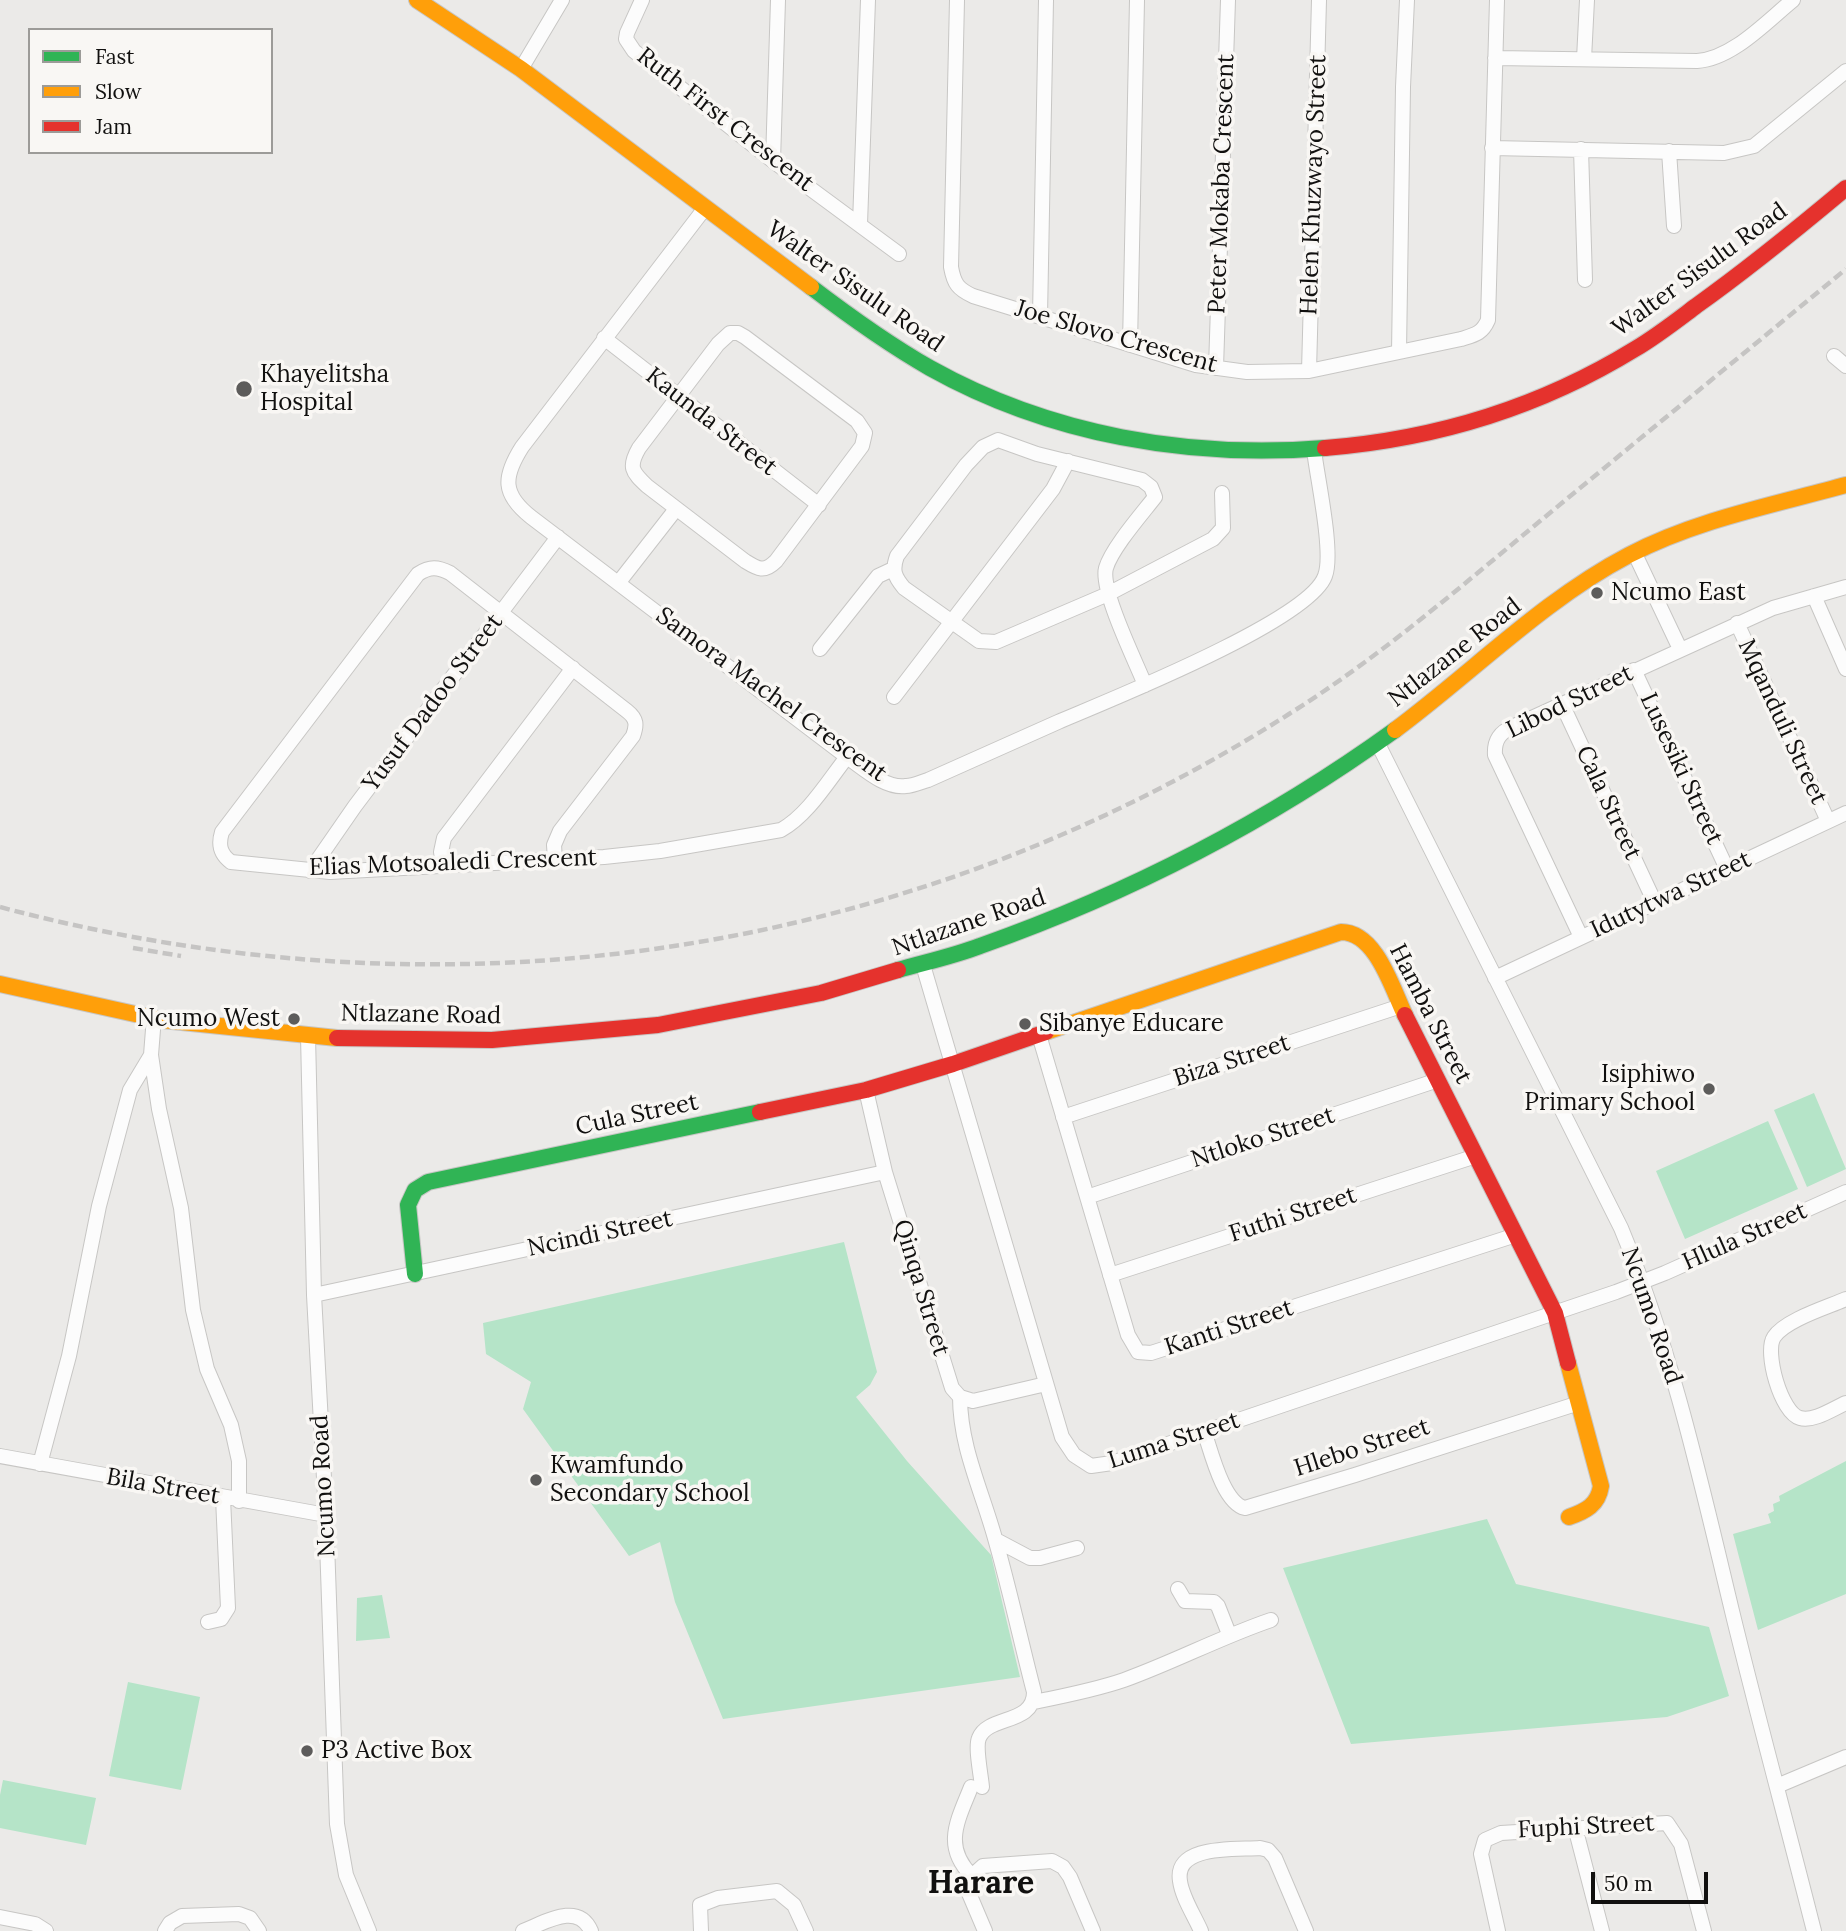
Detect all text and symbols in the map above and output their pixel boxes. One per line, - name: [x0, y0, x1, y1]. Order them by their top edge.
- legend: [28, 28, 273, 154]
- street label: Ruth First Crescent: [631, 42, 819, 198]
- text: Fast: [95, 43, 134, 70]
- street label: Peter Mokaba Crescent: [1203, 53, 1241, 315]
- street label: Helen Khuzwayo Street: [1295, 54, 1333, 316]
- text: Slow: [95, 78, 142, 105]
- text: Jam: [95, 113, 132, 140]
- street label: Walter Sisulu Road: [1607, 197, 1793, 343]
- street label: Walter Sisulu Road: [761, 215, 949, 359]
- street label: Joe Slovo Crescent: [1012, 294, 1220, 380]
- place label: Khayelitsha Hospital: [260, 361, 389, 417]
- street label: Kaunda Street: [640, 362, 782, 482]
- marker: Khayelitsha Hospital: [234, 379, 254, 399]
- place label: Ncumo East: [1611, 579, 1746, 607]
- marker: Ncumo East: [1589, 585, 1605, 601]
- street label: Ntlazane Road: [1383, 592, 1527, 714]
- street label: Samora Machel Crescent: [650, 602, 892, 788]
- street label: Yusuf Dadoo Street: [357, 608, 509, 798]
- street label: Mqanduli Street: [1731, 635, 1833, 809]
- street label: Libod Street: [1502, 659, 1638, 745]
- street label: Lusesiki Street: [1633, 689, 1729, 849]
- street label: Cala Street: [1569, 741, 1647, 865]
- street label: Elias Motsoaledi Crescent: [309, 844, 597, 882]
- street label: Idutytwa Street: [1586, 845, 1756, 945]
- street label: Ntlazane Road: [888, 883, 1050, 963]
- street label: Hamba Street: [1382, 939, 1478, 1089]
- street label: Ntlazane Road: [340, 999, 502, 1031]
- place label: Ncumo West: [137, 1005, 280, 1033]
- place label: Sibanye Educare: [1039, 1010, 1224, 1038]
- marker: Ncumo West: [286, 1011, 302, 1027]
- marker: Sibanye Educare: [1017, 1016, 1033, 1032]
- street label: Biza Street: [1170, 1029, 1294, 1093]
- place label: Isiphiwo Primary School: [1524, 1061, 1695, 1117]
- marker: Isiphiwo Primary School: [1701, 1081, 1717, 1097]
- street label: Cula Street: [573, 1088, 701, 1142]
- street label: Ntloko Street: [1188, 1101, 1338, 1175]
- street label: Futhi Street: [1226, 1181, 1360, 1249]
- street label: Hlula Street: [1678, 1197, 1812, 1277]
- street label: Ncindi Street: [525, 1205, 675, 1263]
- street label: Qinqa Street: [887, 1216, 955, 1360]
- street label: Ncumo Road: [1614, 1244, 1688, 1388]
- street label: Kanti Street: [1161, 1294, 1297, 1362]
- street label: Luma Street: [1105, 1406, 1243, 1476]
- street label: Hlebo Street: [1291, 1413, 1433, 1483]
- street label: Ncumo Road: [306, 1414, 342, 1558]
- place label: Kwamfundo Secondary School: [550, 1452, 750, 1508]
- street label: Bila Street: [104, 1463, 222, 1511]
- marker: Kwamfundo Secondary School: [528, 1472, 544, 1488]
- place label: P3 Active Box: [321, 1737, 472, 1765]
- marker: P3 Active Box: [299, 1743, 315, 1759]
- street label: Fuphi Street: [1517, 1809, 1655, 1845]
- scale bar: [1594, 1857, 1711, 1901]
- district label: Harare: [928, 1865, 1034, 1903]
- text: 50 m: [1604, 1870, 1653, 1897]

